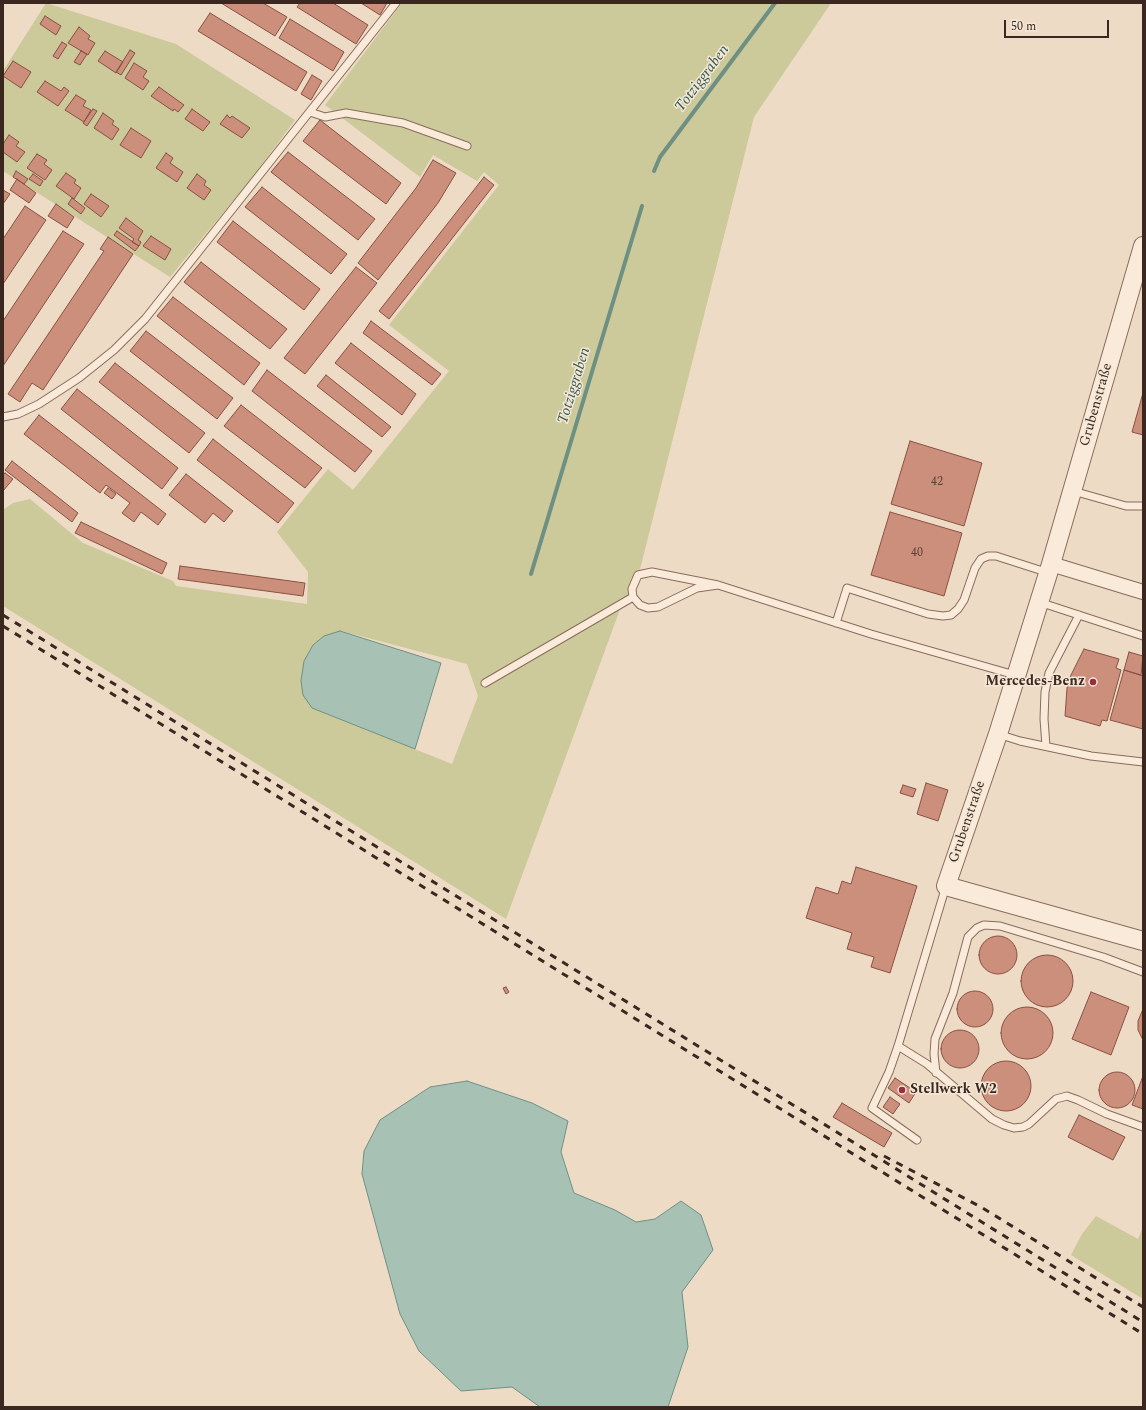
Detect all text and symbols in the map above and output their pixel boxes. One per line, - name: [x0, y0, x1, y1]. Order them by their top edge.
- scale bar: [1006, 12, 1111, 38]
- text: 50 m: [1011, 17, 1036, 36]
- water label: Totziggraben: [672, 42, 734, 116]
- water label: Totziggraben: [555, 346, 595, 426]
- street label: Grubenstraße: [1077, 361, 1117, 449]
- house number: 42: [931, 476, 943, 490]
- house number: 40: [911, 547, 923, 561]
- place label: Mercedes-Benz: [985, 674, 1085, 690]
- marker: Mercedes-Benz: [1088, 677, 1098, 687]
- street label: Grubenstraße: [946, 779, 990, 865]
- place label: Stellwerk W2: [910, 1082, 997, 1098]
- marker: Stellwerk W2: [897, 1085, 907, 1095]

